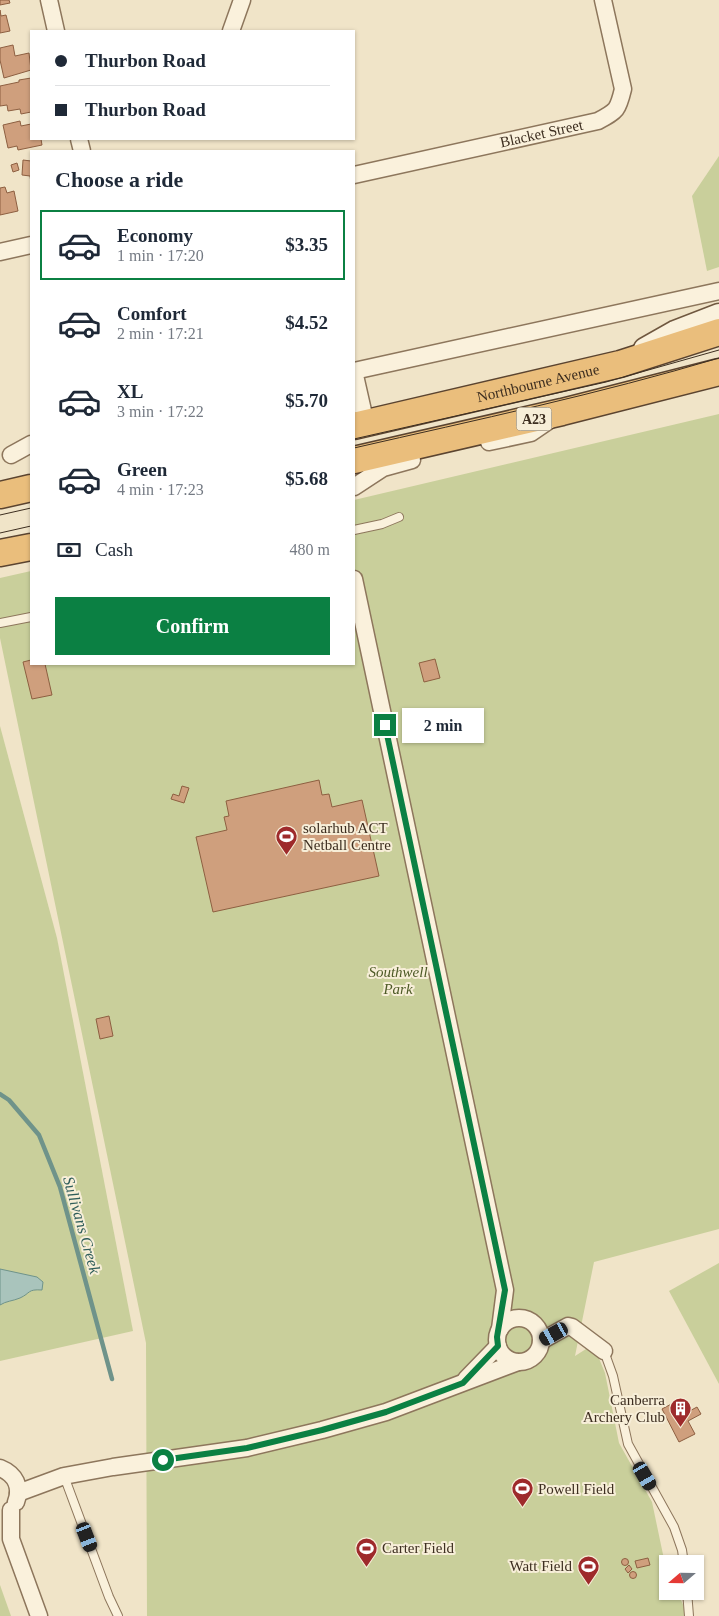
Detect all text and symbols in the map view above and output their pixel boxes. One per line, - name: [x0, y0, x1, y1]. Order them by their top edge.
- text: Thurbon Road: [85, 50, 206, 71]
- text: Thurbon Road: [85, 99, 206, 120]
- street label: Blacket Street: [498, 116, 585, 150]
- text: Choose a ride: [55, 167, 183, 192]
- icon: car: [57, 223, 102, 268]
- text: Economy: [117, 225, 193, 246]
- text: $3.35: [285, 234, 328, 255]
- text: 1 min · 17:20: [117, 247, 204, 264]
- icon: car: [57, 301, 102, 346]
- text: Comfort: [117, 303, 187, 324]
- text: $4.52: [285, 312, 328, 333]
- text: 2 min · 17:21: [117, 325, 204, 342]
- street label: Northbourne Avenue: [475, 361, 601, 405]
- icon: car: [57, 379, 102, 424]
- text: XL: [117, 381, 143, 402]
- text: $5.70: [285, 390, 328, 411]
- text: 3 min · 17:22: [117, 403, 204, 420]
- road number: A23: [516, 408, 552, 430]
- icon: car: [57, 457, 102, 502]
- text: Green: [117, 459, 167, 480]
- text: $5.68: [285, 468, 328, 489]
- text: 4 min · 17:23: [117, 481, 204, 498]
- icon: cash: [55, 536, 83, 564]
- text: Cash: [95, 539, 133, 560]
- text: 480 m: [290, 541, 330, 558]
- button: Confirm: [55, 597, 330, 655]
- callout: 2 min: [402, 708, 485, 742]
- route end: [374, 714, 396, 736]
- text: 2 min: [424, 717, 462, 734]
- place label: solarhub ACT Netball Centre: [303, 820, 391, 853]
- sports icon: solarhub ACT Netball Centre: [275, 825, 299, 856]
- park label: Southwell Park: [368, 964, 428, 997]
- water label: Sullivans Creek: [60, 1174, 104, 1276]
- car: [537, 1320, 570, 1348]
- place label: Canberra Archery Club: [583, 1392, 665, 1425]
- building icon: Canberra Archery Club: [669, 1397, 693, 1428]
- route start: [152, 1449, 174, 1471]
- car: [631, 1459, 658, 1493]
- sports icon: Powell Field: [510, 1477, 534, 1508]
- place label: Powell Field: [538, 1481, 615, 1497]
- car: [74, 1520, 99, 1554]
- sports icon: Carter Field: [354, 1536, 378, 1567]
- place label: Carter Field: [382, 1540, 455, 1556]
- sports icon: Watt Field: [576, 1554, 600, 1585]
- north arrow: [659, 1555, 704, 1600]
- map controls: [659, 1555, 704, 1600]
- place label: Watt Field: [509, 1558, 572, 1574]

